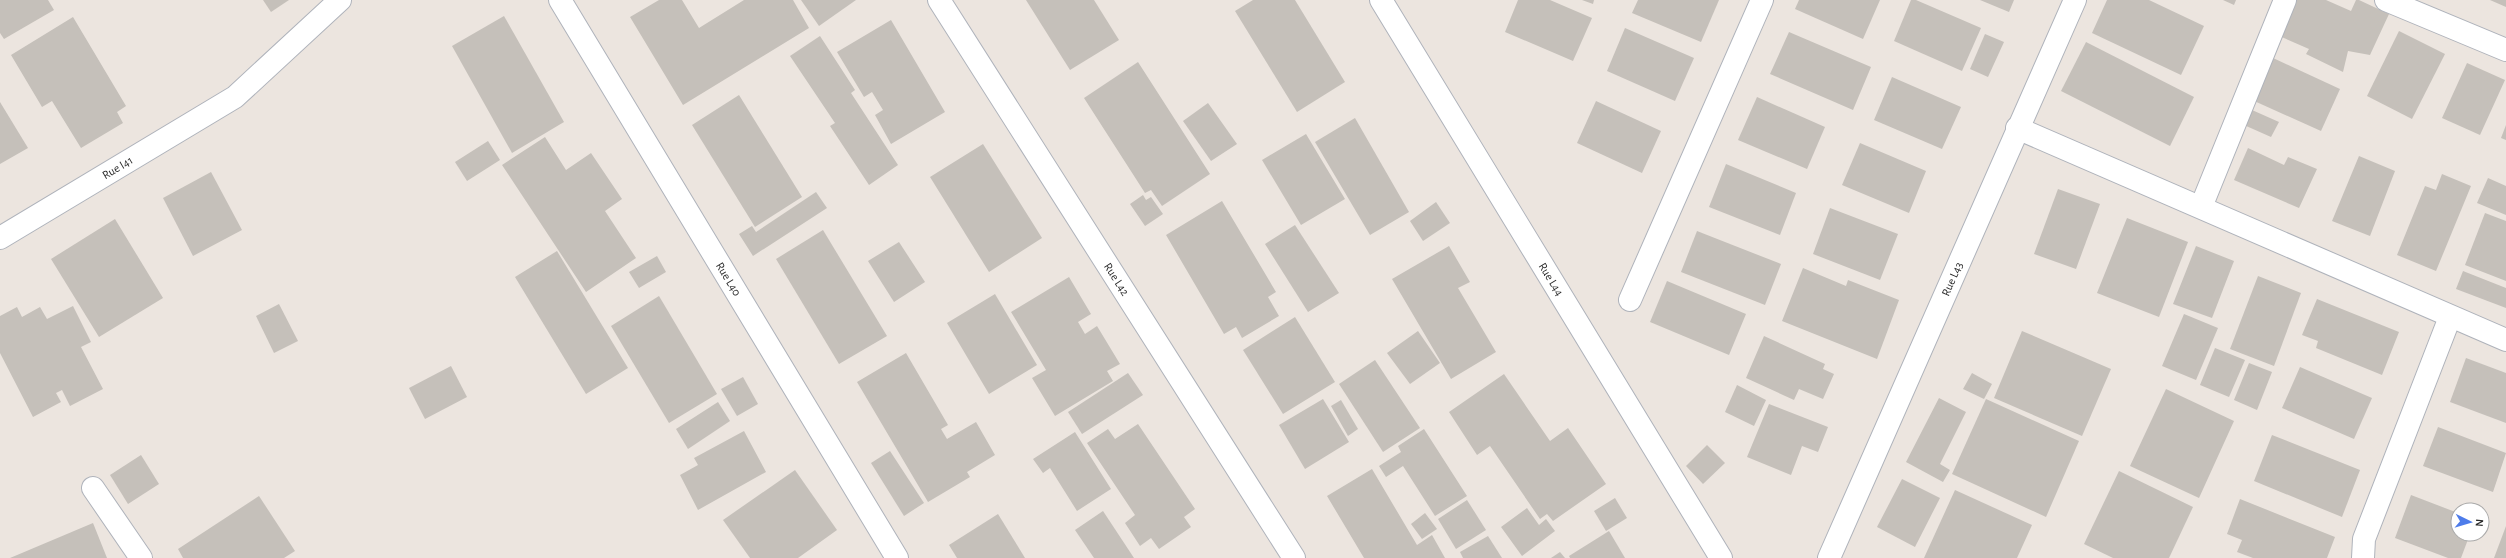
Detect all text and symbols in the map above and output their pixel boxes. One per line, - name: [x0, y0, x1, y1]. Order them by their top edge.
- street label: Rue I41: [100, 154, 135, 181]
- street label: Rue L40: [714, 260, 743, 298]
- street label: Rue L44: [1536, 260, 1566, 298]
- street label: Rue L43: [1939, 260, 1965, 298]
- street label: Rue L42: [1102, 261, 1132, 298]
- north arrow: [2450, 502, 2490, 542]
- text: N: [2474, 519, 2485, 527]

